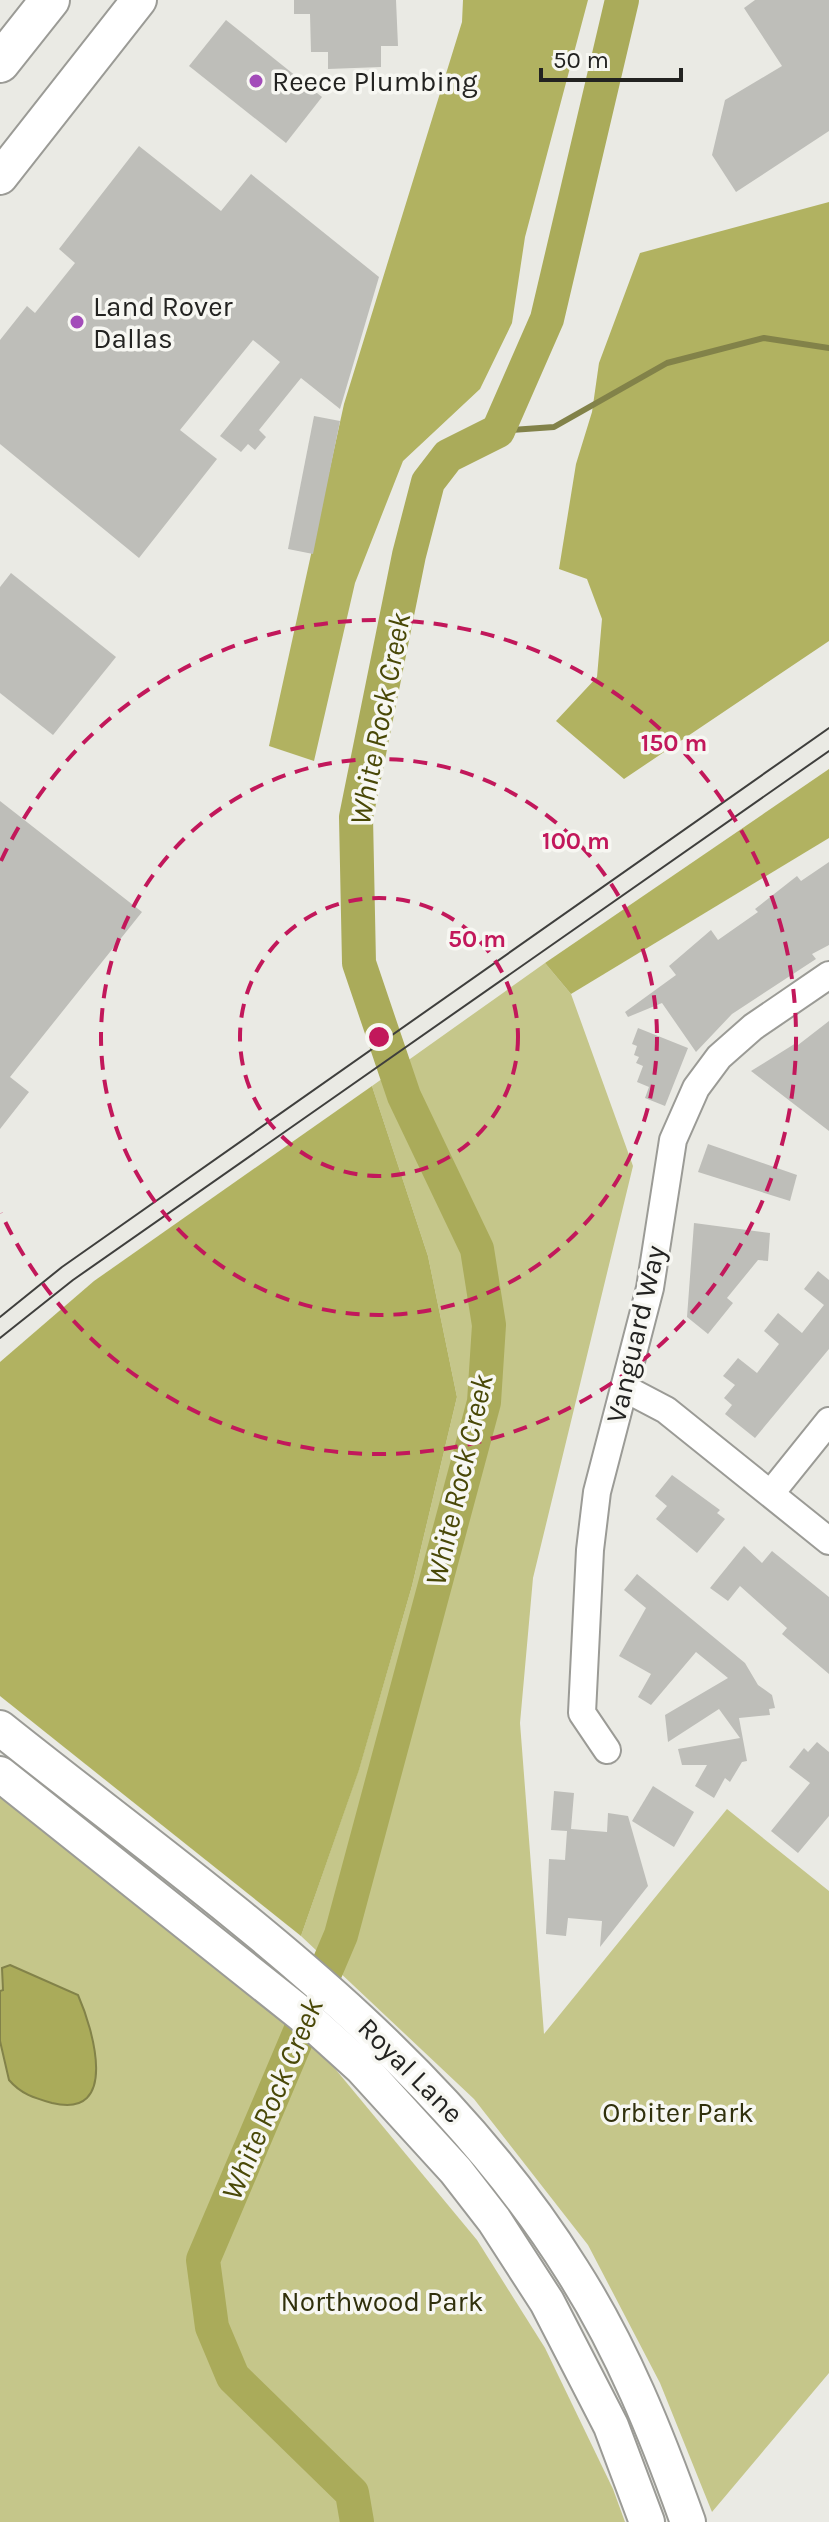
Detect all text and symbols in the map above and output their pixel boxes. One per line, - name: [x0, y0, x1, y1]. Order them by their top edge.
- scale bar: [541, 32, 681, 82]
- text: 50 m: [553, 46, 609, 74]
- place label: Reece Plumbing: [272, 65, 478, 98]
- marker: Reece Plumbing: [247, 72, 265, 90]
- place label: Land Rover Dallas: [93, 290, 234, 355]
- marker: Land Rover Dallas: [68, 313, 86, 331]
- water label: White Rock Creek: [342, 609, 418, 828]
- text: 150 m: [641, 729, 707, 757]
- text: 100 m: [542, 827, 610, 855]
- text: 50 m: [448, 925, 506, 953]
- centre of rings: [365, 1023, 393, 1051]
- street label: Vanguard Way: [599, 1242, 672, 1426]
- water label: White Rock Creek: [417, 1370, 501, 1589]
- water label: White Rock Creek: [213, 1992, 331, 2205]
- street label: Royal Lane: [351, 2011, 470, 2130]
- park label: Orbiter Park: [602, 2096, 754, 2129]
- park label: Northwood Park: [281, 2285, 483, 2318]

